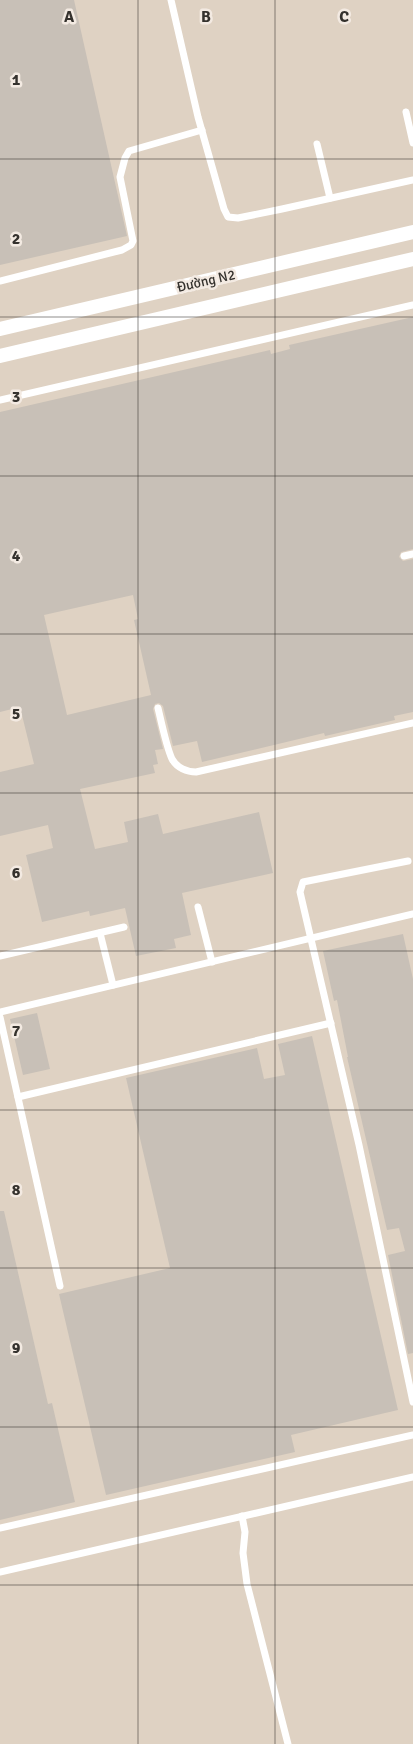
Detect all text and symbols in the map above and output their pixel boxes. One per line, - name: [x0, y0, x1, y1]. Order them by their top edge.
- text: A: [64, 7, 75, 27]
- text: B: [201, 7, 211, 27]
- text: C: [339, 7, 349, 27]
- text: 1: [12, 70, 21, 90]
- text: 2: [12, 229, 20, 249]
- street label: Đường N2: [175, 266, 237, 296]
- text: 3: [12, 387, 20, 407]
- text: 4: [12, 546, 21, 566]
- text: 5: [12, 704, 20, 724]
- text: 6: [12, 863, 21, 883]
- text: 7: [12, 1021, 21, 1041]
- text: 8: [12, 1180, 21, 1200]
- text: 9: [12, 1338, 21, 1358]

